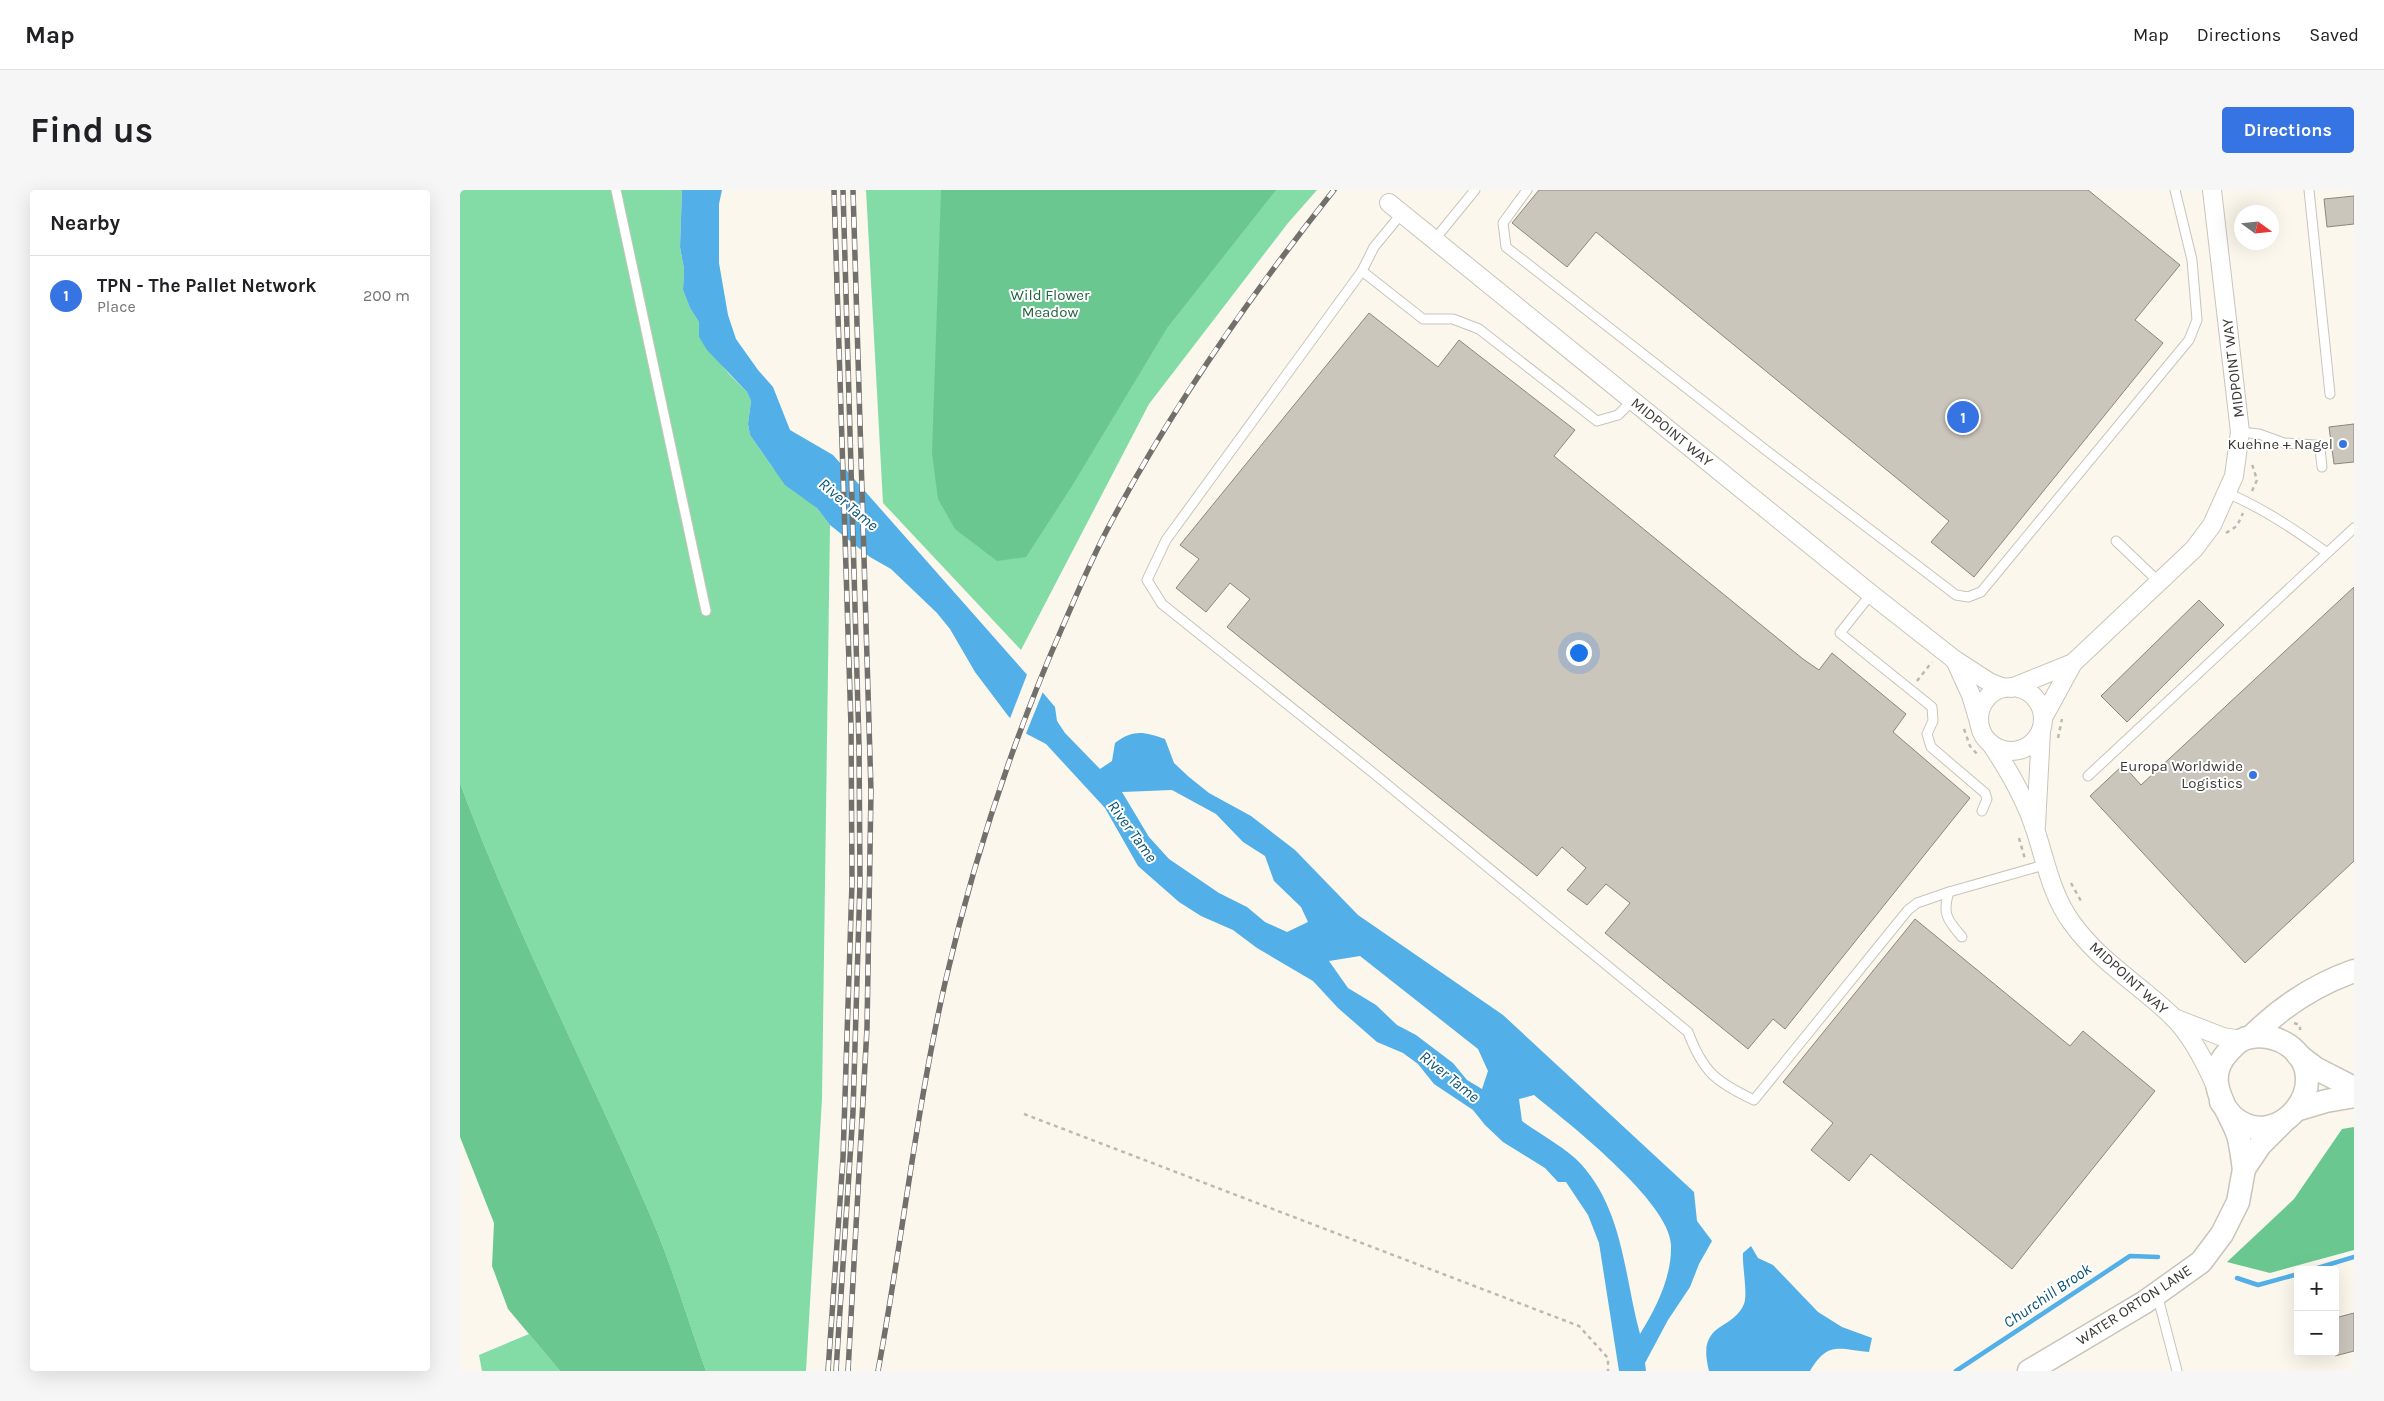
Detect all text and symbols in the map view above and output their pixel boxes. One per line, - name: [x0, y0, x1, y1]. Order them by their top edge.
- text: Map: [25, 21, 75, 49]
- text: Map: [2133, 24, 2169, 46]
- text: Directions: [2197, 24, 2281, 46]
- text: Saved: [2309, 24, 2359, 46]
- button: Directions: [2222, 107, 2354, 153]
- text: Find us: [30, 110, 153, 151]
- north arrow: [2234, 205, 2279, 250]
- text: Nearby: [50, 211, 120, 235]
- text: TPN - The Pallet Network: [97, 275, 316, 297]
- text: 1: [63, 286, 69, 305]
- text: 200 m: [363, 286, 410, 305]
- park label: Wild Flower Meadow: [1011, 286, 1090, 321]
- text: Place: [97, 297, 136, 316]
- street label: MIDPOINT WAY: [2218, 317, 2248, 419]
- street label: MIDPOINT WAY: [1628, 394, 1717, 471]
- pin: 1: [1947, 398, 1979, 436]
- place label: Kuehne + Nagel: [2227, 435, 2333, 453]
- marker: Kuehne + Nagel: [2337, 438, 2349, 450]
- water label: River Tame: [815, 474, 883, 535]
- your location: [1566, 640, 1592, 666]
- place label: Europa Worldwide Logistics: [2120, 757, 2243, 792]
- marker: Europa Worldwide Logistics: [2247, 769, 2259, 781]
- water label: River Tame: [1104, 797, 1162, 866]
- street label: MIDPOINT WAY: [2086, 938, 2173, 1019]
- water label: River Tame: [1416, 1046, 1484, 1107]
- water label: Churchill Brook: [2000, 1259, 2096, 1332]
- street label: WATER ORTON LANE: [2073, 1261, 2195, 1349]
- map controls: [2294, 1266, 2339, 1356]
- button: +: [2294, 1266, 2339, 1311]
- button: −: [2294, 1311, 2339, 1356]

